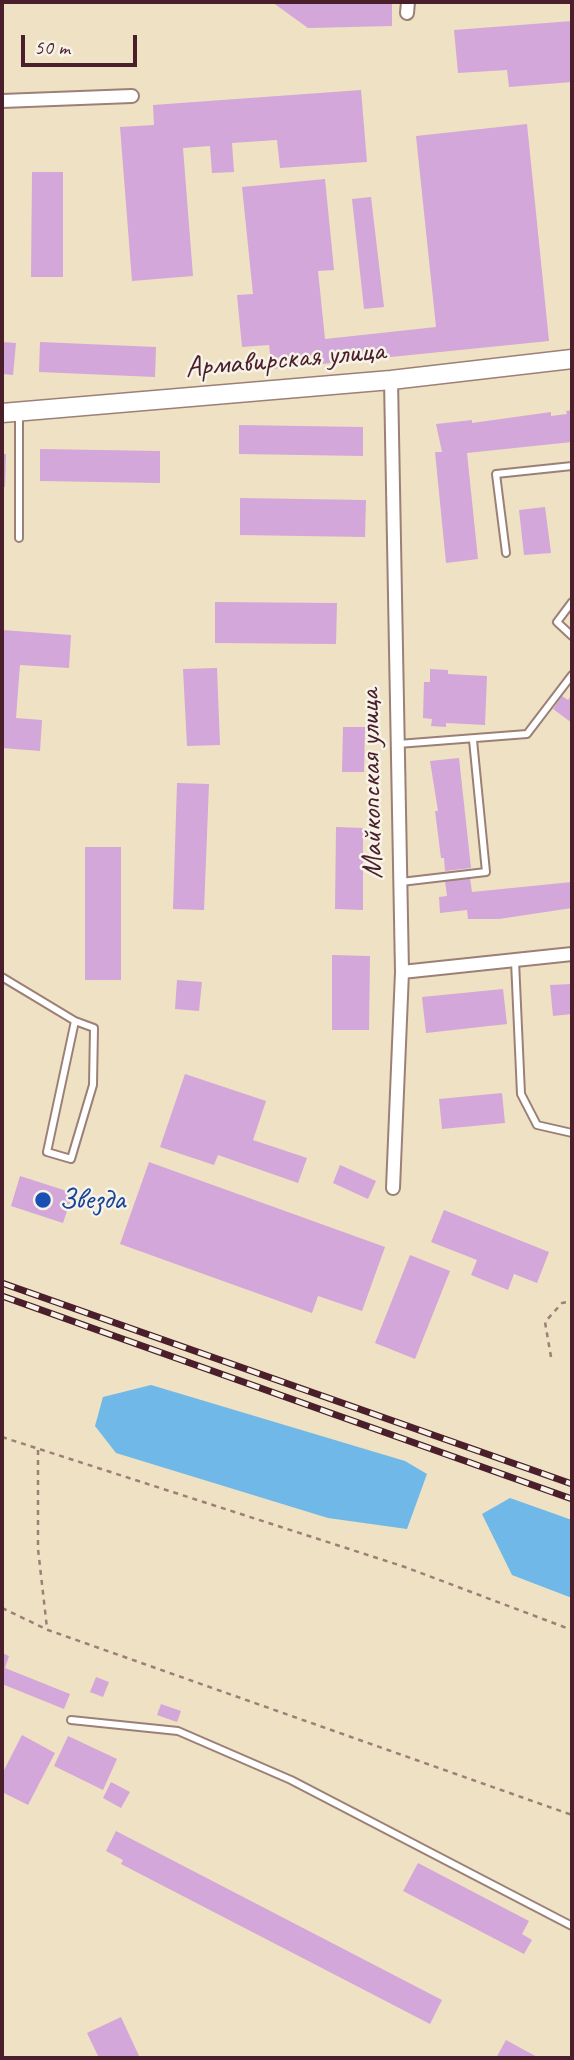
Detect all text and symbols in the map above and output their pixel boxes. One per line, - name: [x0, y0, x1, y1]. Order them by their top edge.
- scale bar: [24, 21, 140, 65]
- text: 50 m: [34, 34, 70, 60]
- street label: Армавирская улица: [184, 333, 386, 387]
- street label: Майкопская улица: [352, 689, 392, 879]
- place label: Звезда: [59, 1182, 125, 1218]
- marker: Звезда: [33, 1190, 53, 1210]

